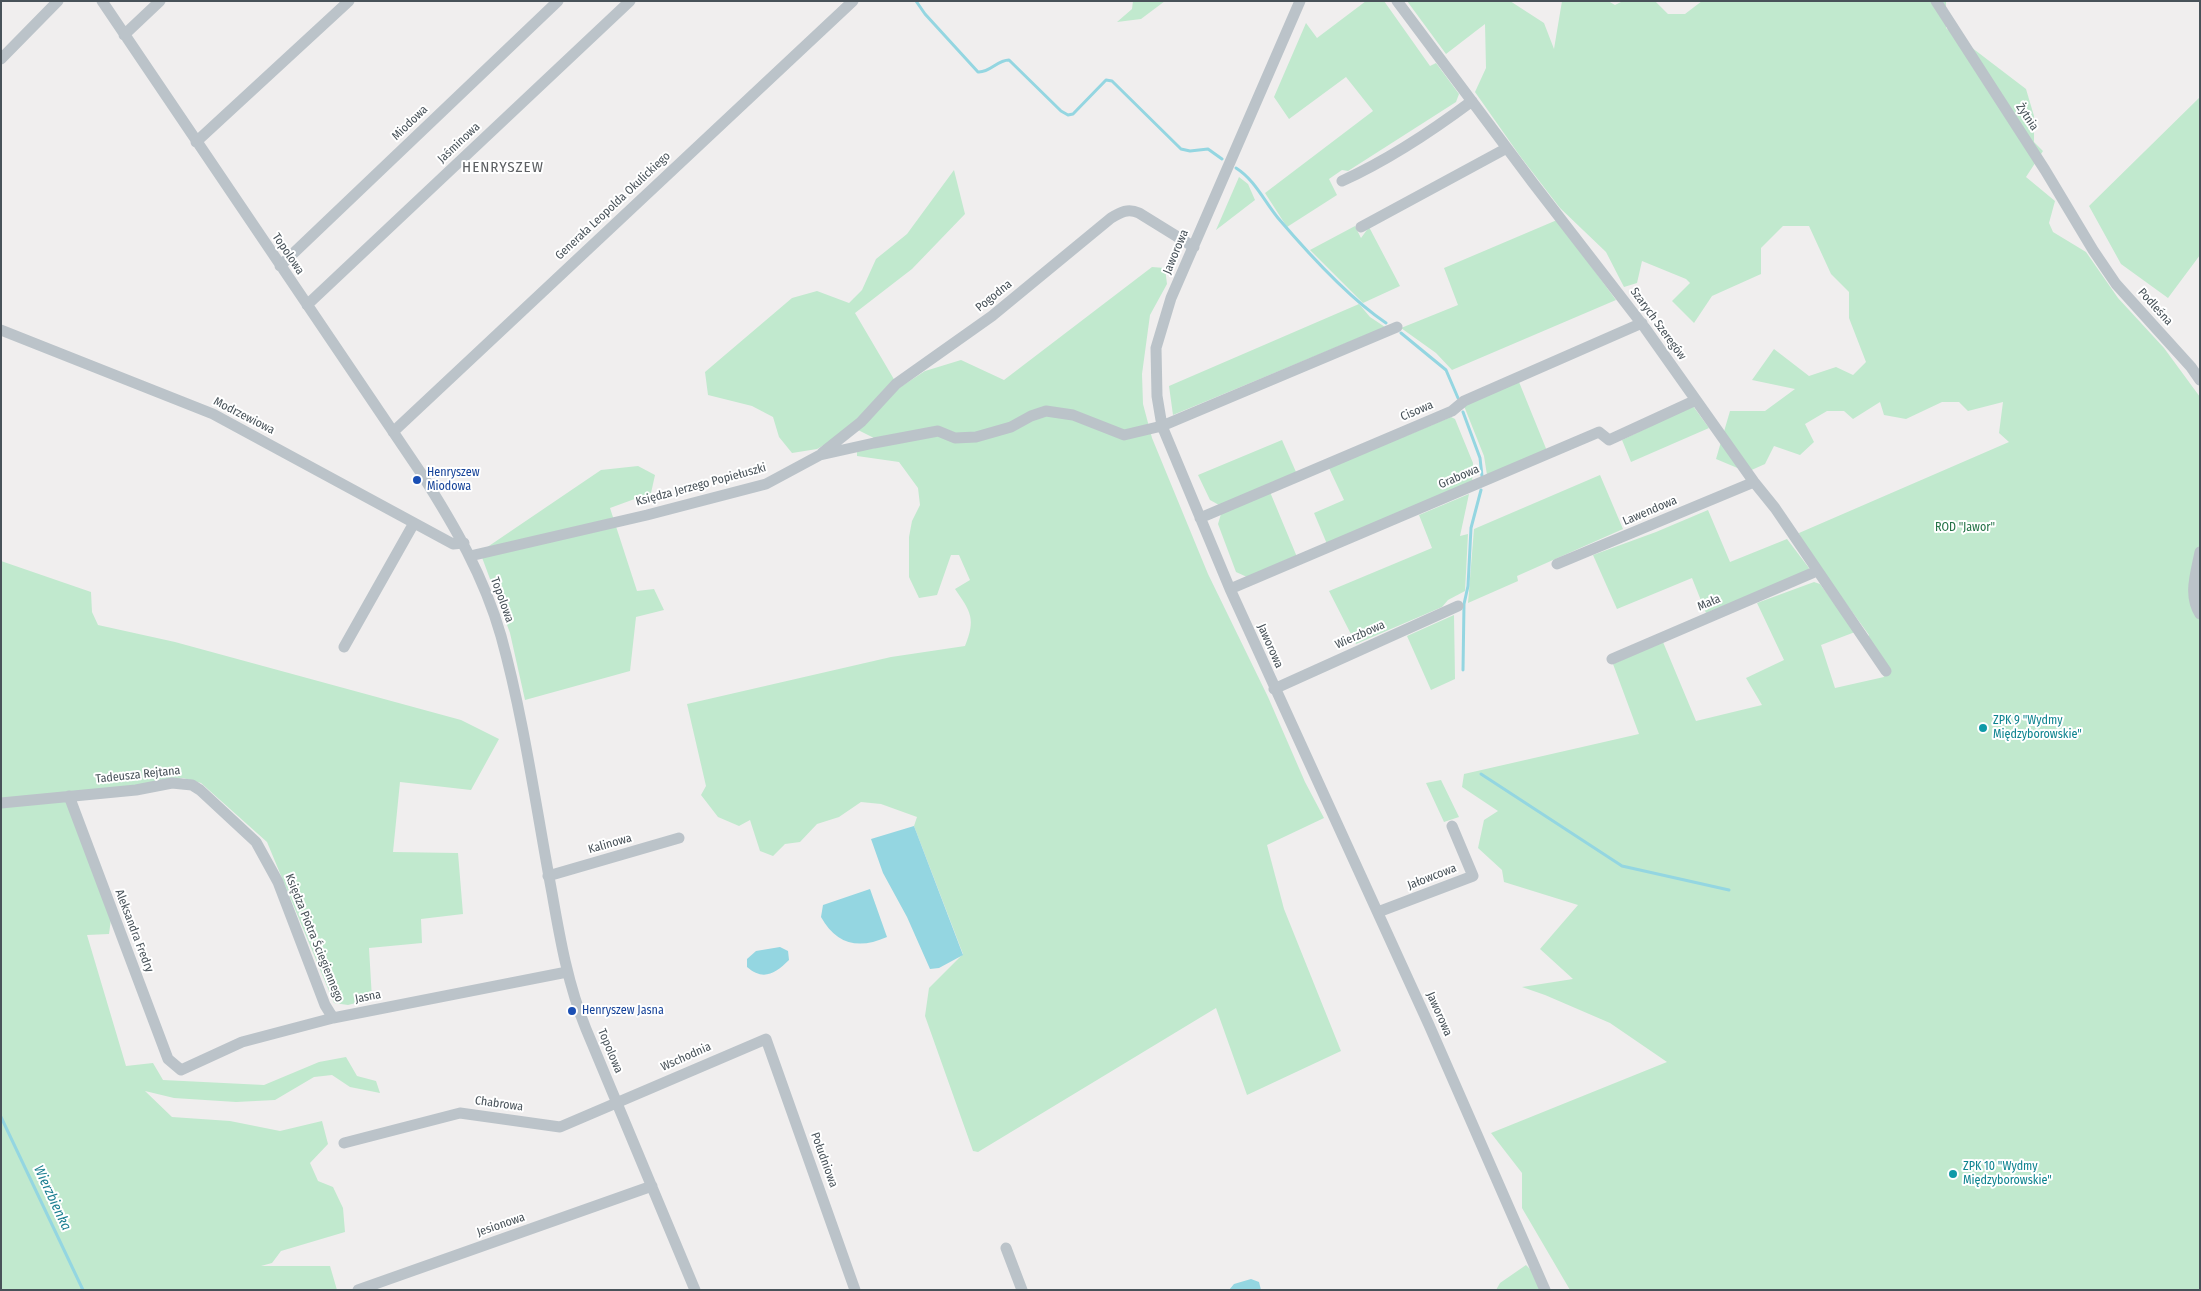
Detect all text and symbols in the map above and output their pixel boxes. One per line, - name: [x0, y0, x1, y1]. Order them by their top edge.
- street label: Żytnia: [2013, 101, 2041, 133]
- street label: Miodowa: [389, 102, 431, 144]
- street label: Jaśminowa: [435, 120, 483, 166]
- street label: Generała Leopolda Okulickiego: [553, 149, 673, 263]
- district label: HENRYSZEW: [461, 159, 545, 177]
- street label: Jaworowa: [1160, 228, 1192, 276]
- street label: Topolowa: [269, 231, 307, 277]
- street label: Pogodna: [973, 277, 1015, 315]
- street label: Szarych Szeregów: [1627, 285, 1689, 363]
- street label: Podleśna: [2135, 285, 2175, 329]
- street label: Modrzewiowa: [211, 394, 277, 438]
- street label: Cisowa: [1398, 398, 1436, 424]
- street label: Księdza Jerzego Popiełuszki: [634, 461, 768, 509]
- street label: Grabowa: [1436, 462, 1482, 492]
- place label: Henryszew Miodowa: [427, 466, 480, 494]
- marker: Henryszew Miodowa: [411, 474, 423, 486]
- street label: Lawendowa: [1621, 493, 1679, 529]
- park label: ROD "Jawor": [1935, 521, 1995, 535]
- street label: Topolowa: [487, 575, 517, 625]
- street label: Mała: [1695, 592, 1723, 614]
- street label: Wierzbowa: [1333, 618, 1387, 652]
- street label: Jaworowa: [1254, 622, 1286, 670]
- place label: ZPK 9 "Wydmy Międzyborowskie": [1993, 714, 2082, 742]
- marker: ZPK 9 "Wydmy Międzyborowskie": [1977, 722, 1989, 734]
- street label: Tadeusza Rejtana: [95, 763, 181, 787]
- street label: Kalinowa: [587, 831, 633, 857]
- street label: Jałowcowa: [1405, 861, 1459, 893]
- street label: Księdza Piotra Ściegiennego: [282, 872, 346, 1004]
- street label: Aleksandra Fredry: [112, 888, 156, 974]
- street label: Jasna: [354, 987, 382, 1007]
- street label: Jaworowa: [1423, 990, 1455, 1038]
- place label: Henryszew Jasna: [582, 1004, 664, 1018]
- marker: Henryszew Jasna: [566, 1005, 578, 1017]
- street label: Topolowa: [594, 1027, 626, 1075]
- street label: Wschodnia: [659, 1040, 713, 1074]
- street label: Chabrowa: [474, 1094, 524, 1114]
- street label: Południowa: [807, 1130, 841, 1190]
- place label: ZPK 10 "Wydmy Międzyborowskie": [1963, 1160, 2052, 1188]
- water label: Wierzbienka: [30, 1163, 74, 1233]
- marker: ZPK 10 "Wydmy Międzyborowskie": [1947, 1168, 1959, 1180]
- street label: Jesionowa: [475, 1210, 527, 1240]

